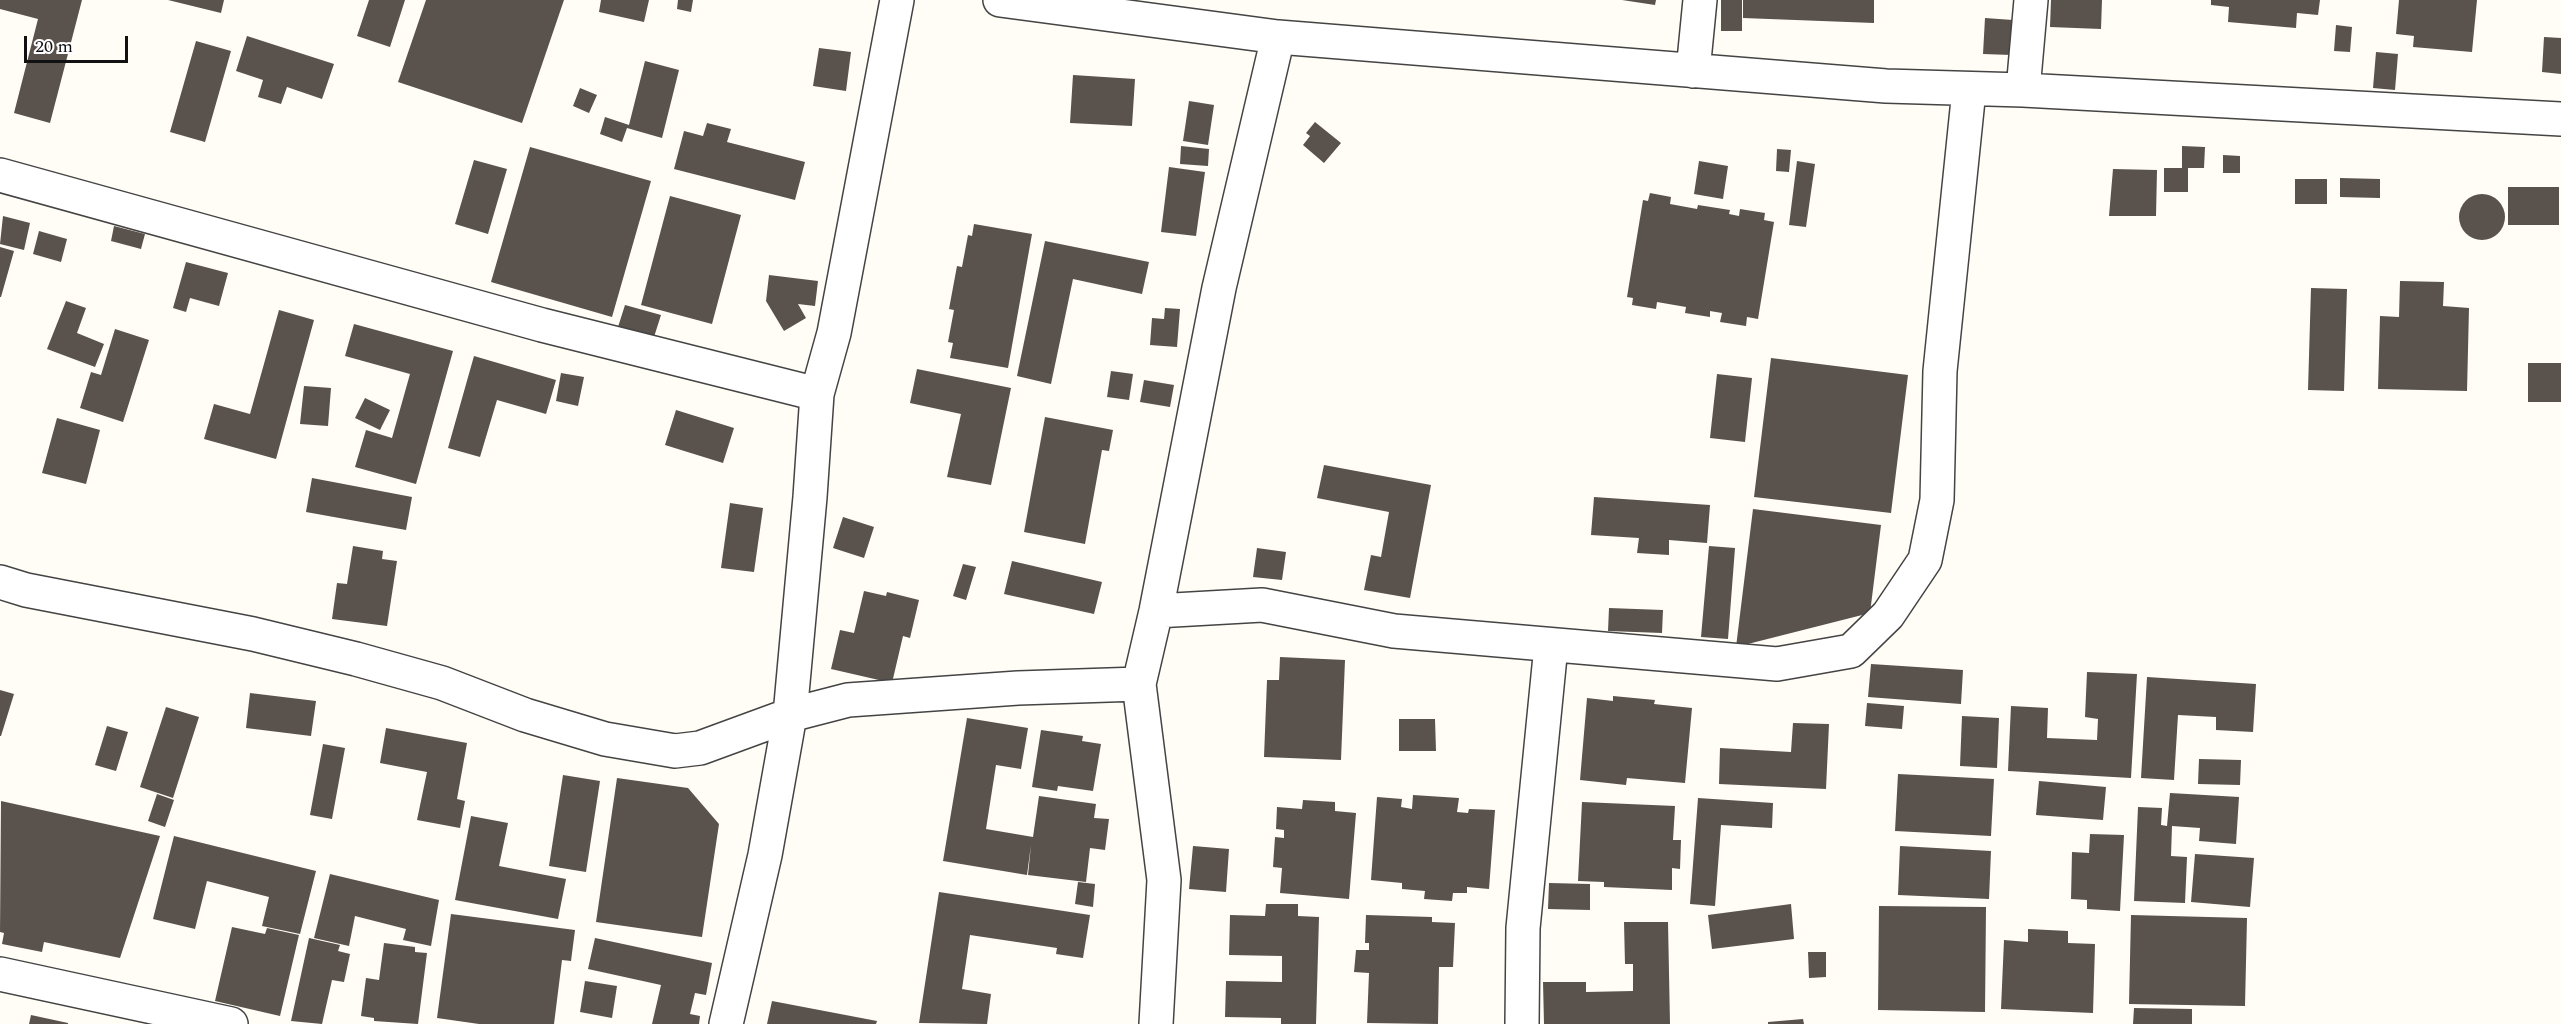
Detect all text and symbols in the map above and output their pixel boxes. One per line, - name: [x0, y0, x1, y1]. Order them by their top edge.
- scale bar: [27, 24, 130, 62]
- text: 20 m: [35, 33, 73, 60]

